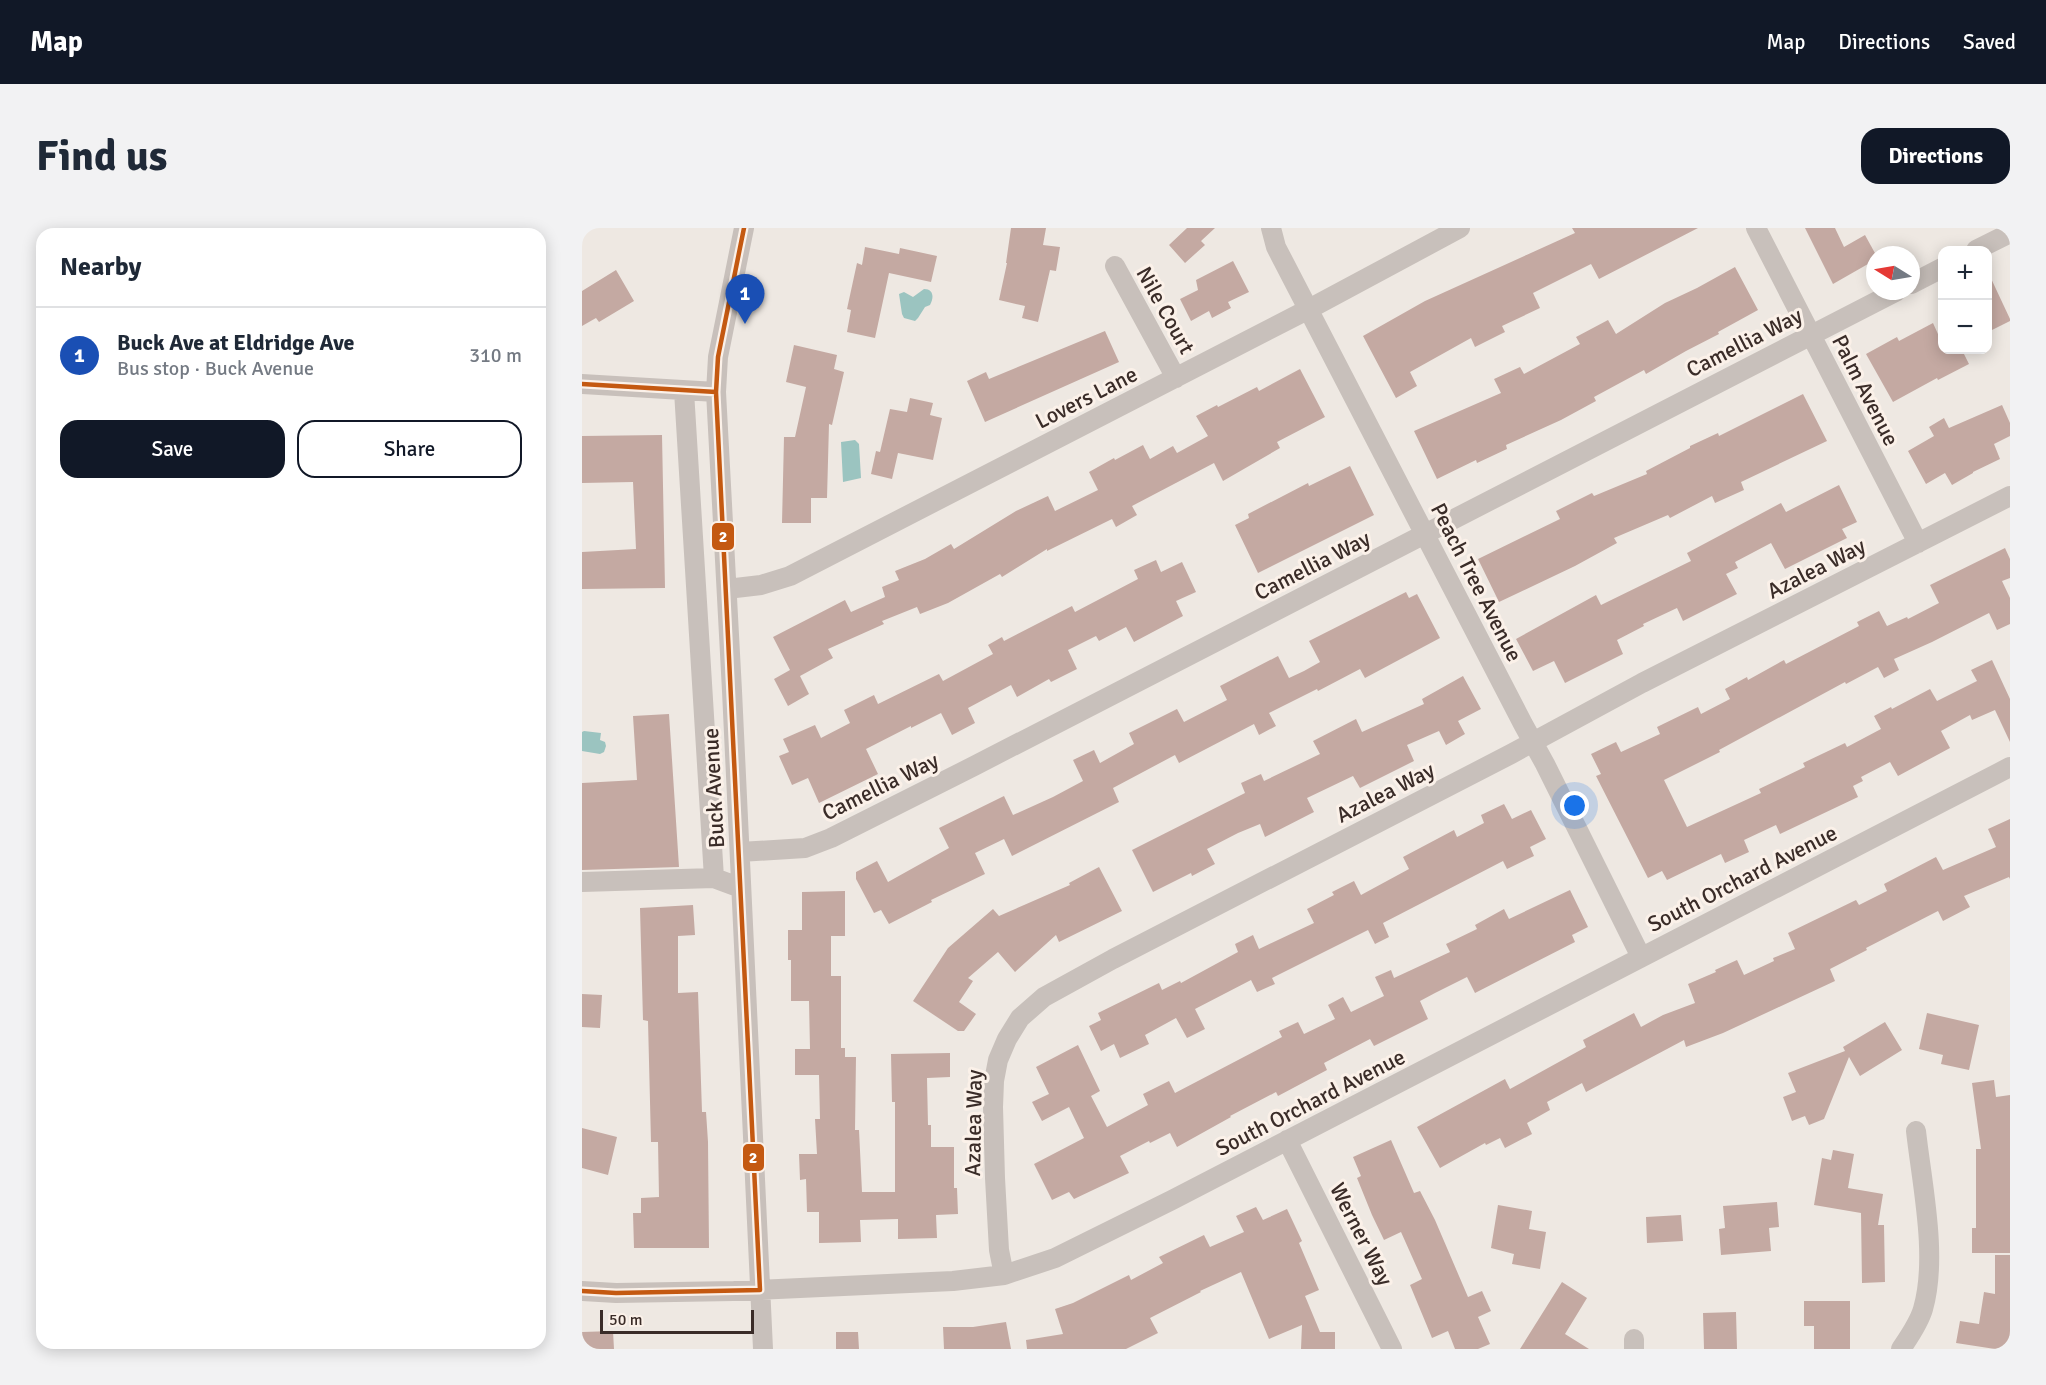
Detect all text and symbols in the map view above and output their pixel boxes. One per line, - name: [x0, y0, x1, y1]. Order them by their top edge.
- text: Map: [30, 25, 83, 59]
- text: Map: [1767, 29, 1805, 55]
- text: Directions: [1838, 29, 1930, 55]
- text: Saved: [1963, 29, 2016, 55]
- button: Directions: [1861, 128, 2010, 184]
- text: Find us: [36, 131, 167, 182]
- north arrow: [1866, 246, 1920, 300]
- map controls: [1938, 246, 1992, 354]
- button: +: [1938, 246, 1992, 300]
- text: Nearby: [60, 251, 141, 283]
- street label: Nile Court: [1131, 262, 1201, 359]
- pin: 1: [726, 274, 764, 324]
- button: −: [1938, 300, 1992, 354]
- street label: Camellia Way: [1682, 301, 1807, 383]
- text: Buck Ave at Eldridge Ave: [117, 329, 355, 356]
- street label: Palm Avenue: [1826, 330, 1905, 450]
- text: 1: [74, 343, 85, 368]
- text: 310 m: [469, 343, 522, 368]
- text: Bus stop · Buck Avenue: [117, 356, 314, 381]
- street label: Lovers Lane: [1031, 360, 1142, 435]
- button: Save: [60, 420, 285, 478]
- button: Share: [297, 420, 522, 478]
- street label: Peach Tree Avenue: [1425, 498, 1528, 666]
- line badge: 2: [711, 522, 735, 551]
- street label: Camellia Way: [1250, 524, 1375, 606]
- text: 2: [719, 527, 727, 547]
- street label: Azalea Way: [1763, 532, 1871, 605]
- street label: Buck Avenue: [697, 727, 730, 849]
- street label: Camellia Way: [817, 746, 944, 826]
- street label: Azalea Way: [1332, 756, 1440, 829]
- your location: [1560, 791, 1589, 820]
- street label: South Orchard Avenue: [1643, 819, 1842, 938]
- street label: South Orchard Avenue: [1211, 1043, 1410, 1162]
- street label: Azalea Way: [959, 1069, 988, 1177]
- line badge: 2: [742, 1143, 765, 1172]
- text: 2: [749, 1148, 757, 1168]
- street label: Werner Way: [1324, 1178, 1399, 1291]
- scale bar: [600, 1307, 754, 1334]
- text: 50 m: [609, 1310, 643, 1330]

